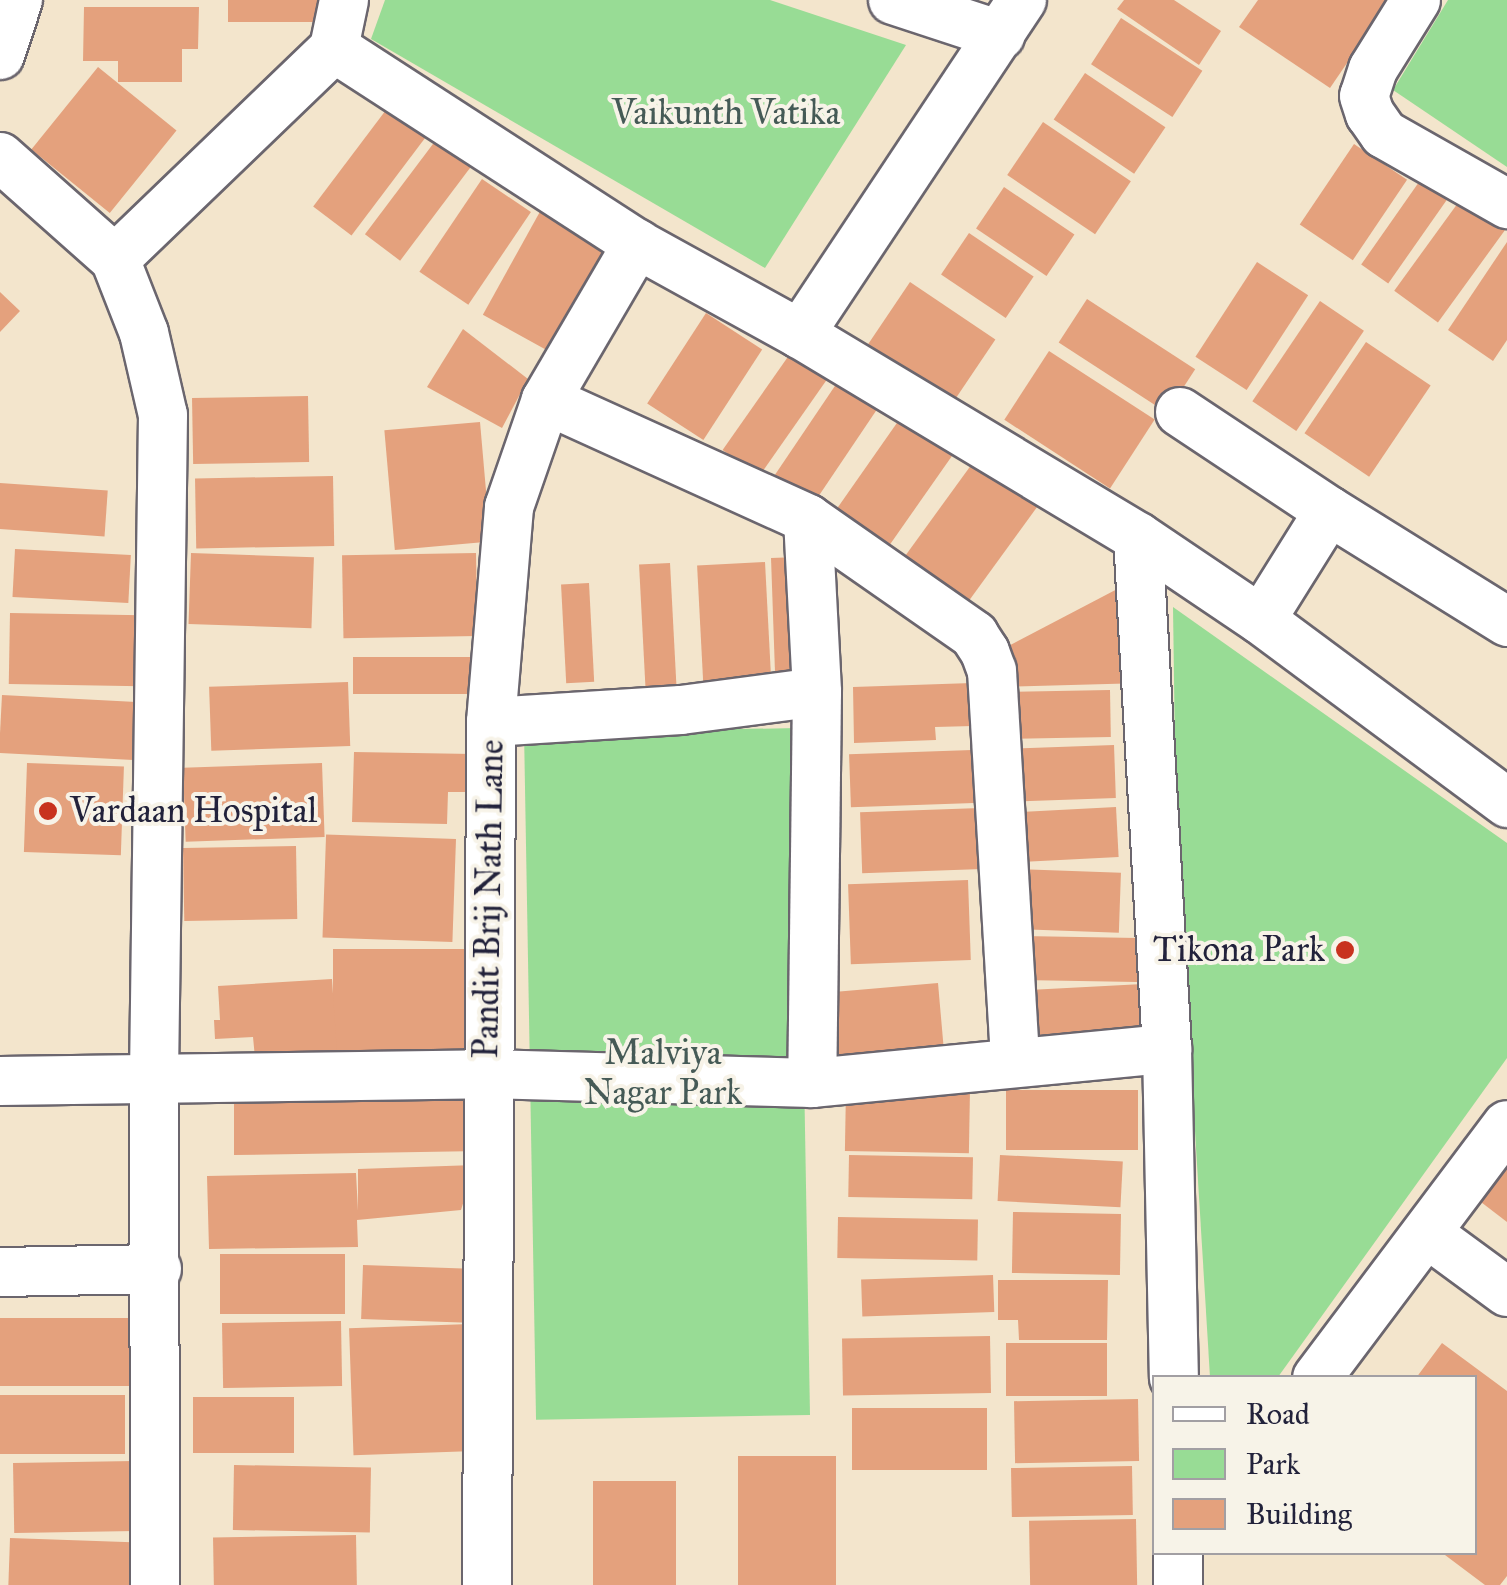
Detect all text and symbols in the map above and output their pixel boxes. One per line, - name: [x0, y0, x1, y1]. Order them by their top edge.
- park label: Vaikunth Vatika: [612, 92, 840, 134]
- street label: Pandit Brij Nath Lane: [465, 739, 513, 1059]
- place label: Vardaan Hospital: [70, 790, 317, 832]
- marker: Vardaan Hospital: [35, 798, 61, 824]
- place label: Tikona Park: [1153, 929, 1325, 971]
- marker: Tikona Park: [1334, 939, 1356, 961]
- park label: Malviya Nagar Park: [584, 1032, 742, 1114]
- legend: [1152, 1375, 1477, 1555]
- text: Road: [1246, 1396, 1310, 1432]
- text: Park: [1246, 1446, 1300, 1482]
- text: Building: [1246, 1496, 1352, 1532]

